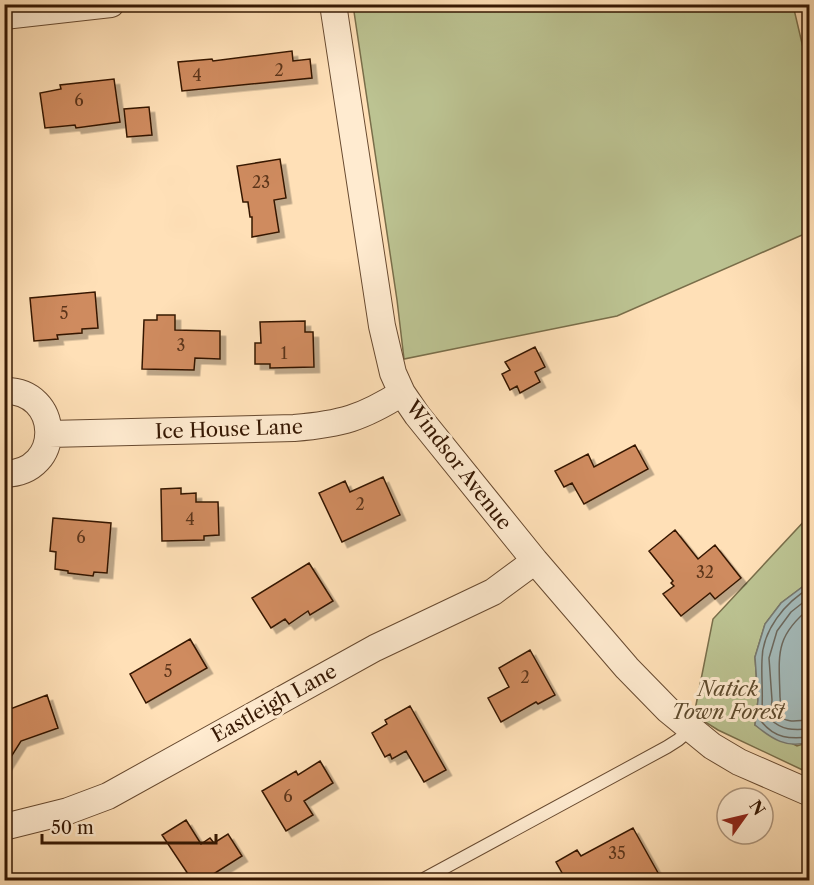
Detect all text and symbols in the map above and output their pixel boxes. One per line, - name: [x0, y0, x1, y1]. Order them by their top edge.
- house number: 2: [274, 60, 284, 80]
- house number: 4: [192, 65, 202, 85]
- house number: 6: [74, 90, 84, 110]
- house number: 23: [252, 172, 270, 192]
- house number: 5: [60, 303, 68, 323]
- house number: 3: [177, 335, 185, 355]
- house number: 1: [281, 343, 288, 363]
- street label: Windsor Avenue: [401, 395, 517, 534]
- street label: Ice House Lane: [155, 414, 303, 444]
- house number: 2: [355, 494, 365, 514]
- house number: 4: [185, 509, 195, 529]
- house number: 6: [76, 527, 86, 547]
- house number: 32: [696, 562, 714, 582]
- street label: Eastleigh Lane: [207, 659, 341, 747]
- house number: 5: [164, 661, 172, 681]
- house number: 2: [520, 667, 530, 687]
- park label: Natick Town Forest: [671, 677, 786, 724]
- house number: 6: [283, 786, 293, 806]
- north arrow: [715, 786, 775, 846]
- text: N: [745, 796, 770, 819]
- scale bar: [42, 807, 216, 845]
- text: 50 m: [51, 817, 94, 839]
- house number: 35: [608, 843, 626, 863]

